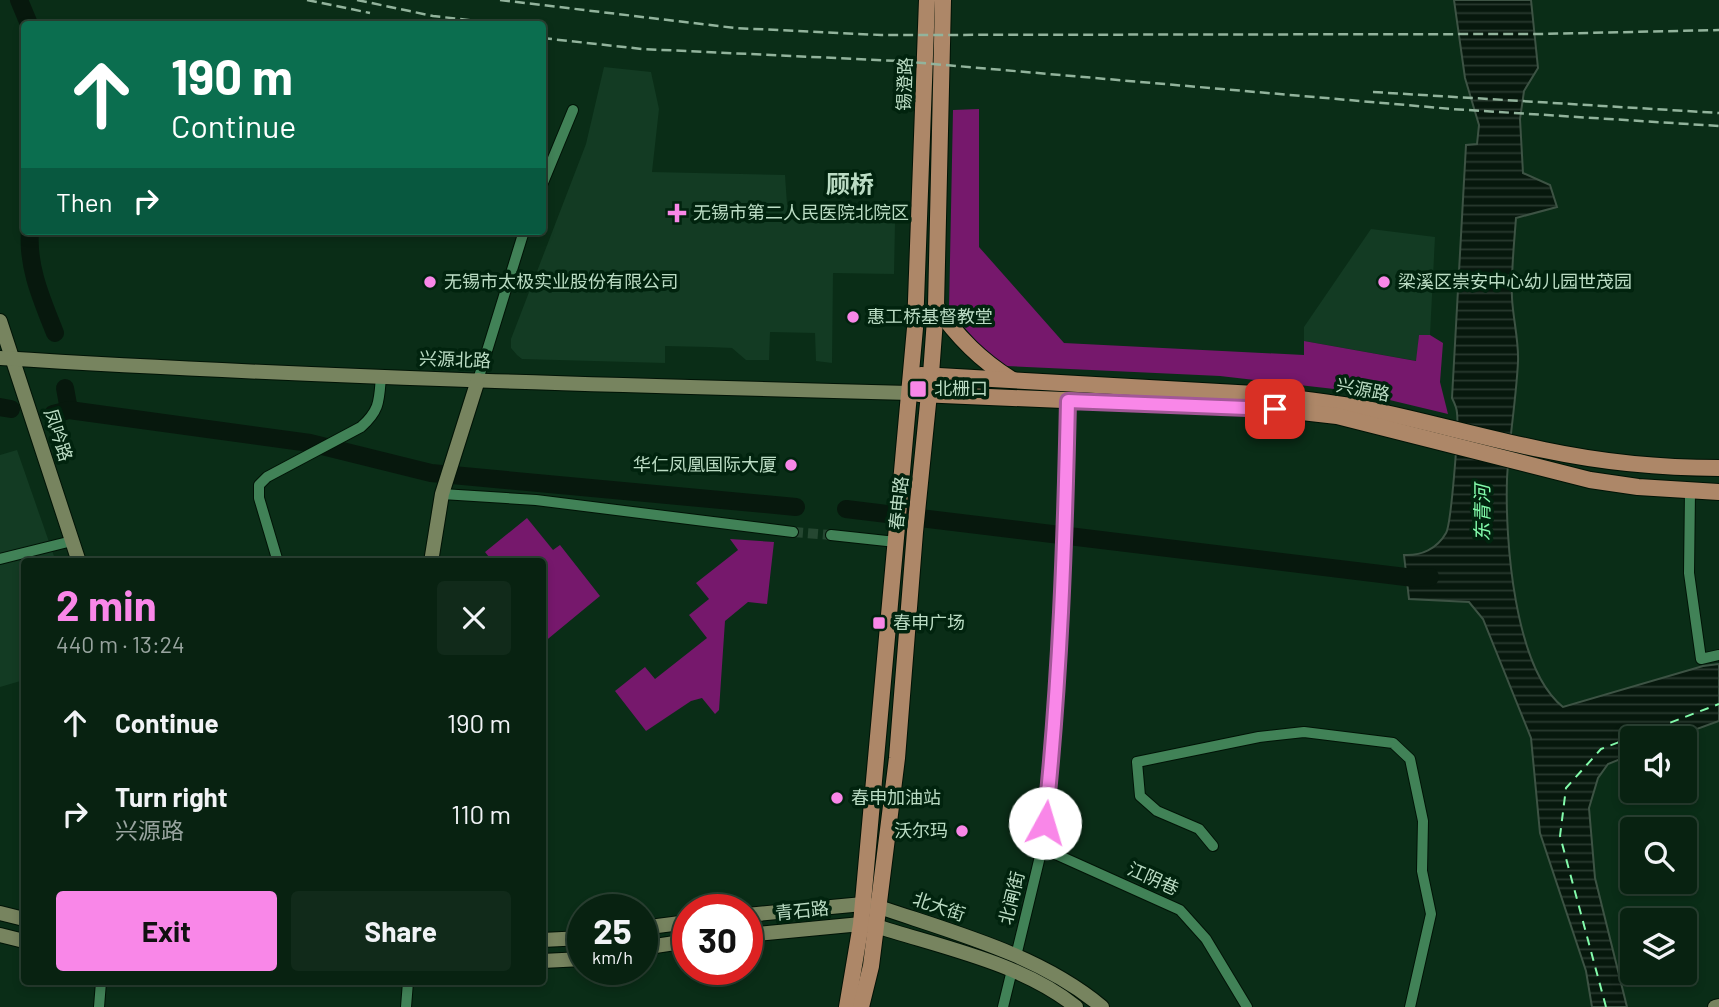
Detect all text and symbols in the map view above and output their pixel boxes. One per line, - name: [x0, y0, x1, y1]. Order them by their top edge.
- text: 190 m: [171, 46, 293, 105]
- icon: ahead: [56, 49, 147, 140]
- street label: 锡澄路: [892, 57, 916, 111]
- text: Continue: [171, 106, 296, 144]
- district label: 顾桥: [826, 169, 874, 198]
- icon: right: [127, 182, 165, 220]
- text: Then: [56, 186, 113, 217]
- place label: 无锡市第二人民医院北院区: [693, 201, 909, 223]
- marker: 无锡市第二人民医院北院区: [667, 203, 687, 223]
- place label: 无锡市太极实业股份有限公司: [444, 270, 678, 292]
- place label: 梁溪区崇安中心幼儿园世茂园: [1398, 270, 1632, 292]
- marker: 无锡市太极实业股份有限公司: [422, 274, 438, 290]
- marker: 梁溪区崇安中心幼儿园世茂园: [1376, 274, 1392, 290]
- place label: 惠工桥基督教堂: [867, 305, 993, 327]
- marker: 惠工桥基督教堂: [845, 309, 861, 325]
- street label: 兴源北路: [419, 347, 491, 371]
- street label: 兴源路: [1335, 373, 1392, 405]
- place label: 北栅口: [934, 377, 988, 399]
- marker: 北栅口: [908, 379, 928, 399]
- pin: [1245, 379, 1305, 439]
- icon: arrive: [1256, 390, 1294, 428]
- street label: 凤吟路: [40, 406, 78, 464]
- place label: 华仁凤凰国际大厦: [633, 453, 777, 475]
- marker: 华仁凤凰国际大厦: [783, 457, 799, 473]
- street label: 春申路: [884, 475, 912, 531]
- water label: 东青河: [1470, 481, 1493, 542]
- text: 2 min: [56, 579, 157, 629]
- button: close: [437, 581, 511, 655]
- place label: 春申广场: [893, 611, 965, 633]
- marker: 春申广场: [871, 615, 887, 631]
- text: 440 m · 13:24: [56, 630, 185, 658]
- icon: ahead: [56, 704, 94, 742]
- text: Continue: [115, 707, 219, 738]
- text: 190 m: [447, 707, 511, 738]
- map controls: [1620, 726, 1697, 985]
- button: sound: [1620, 726, 1697, 803]
- text: Turn right: [115, 781, 228, 812]
- place label: 春申加油站: [851, 786, 941, 808]
- position arrow: [1008, 786, 1082, 860]
- marker: 春申加油站: [829, 790, 845, 806]
- icon: right: [56, 795, 94, 833]
- text: 110 m: [451, 798, 511, 829]
- text: 兴源路: [115, 816, 184, 844]
- button: search: [1620, 817, 1697, 894]
- place label: 沃尔玛: [894, 819, 948, 841]
- marker: 沃尔玛: [954, 823, 970, 839]
- street label: 江阴巷: [1124, 857, 1183, 899]
- street label: 北闸街: [994, 869, 1028, 927]
- street label: 北大街: [910, 887, 968, 925]
- button: Exit: [56, 891, 277, 971]
- button: Share: [291, 891, 511, 971]
- speed limit sign: 30: [672, 894, 763, 985]
- street label: 青石路: [774, 896, 830, 924]
- button: layers: [1620, 908, 1697, 985]
- text: 25: [593, 909, 632, 951]
- text: km/h: [592, 946, 633, 968]

